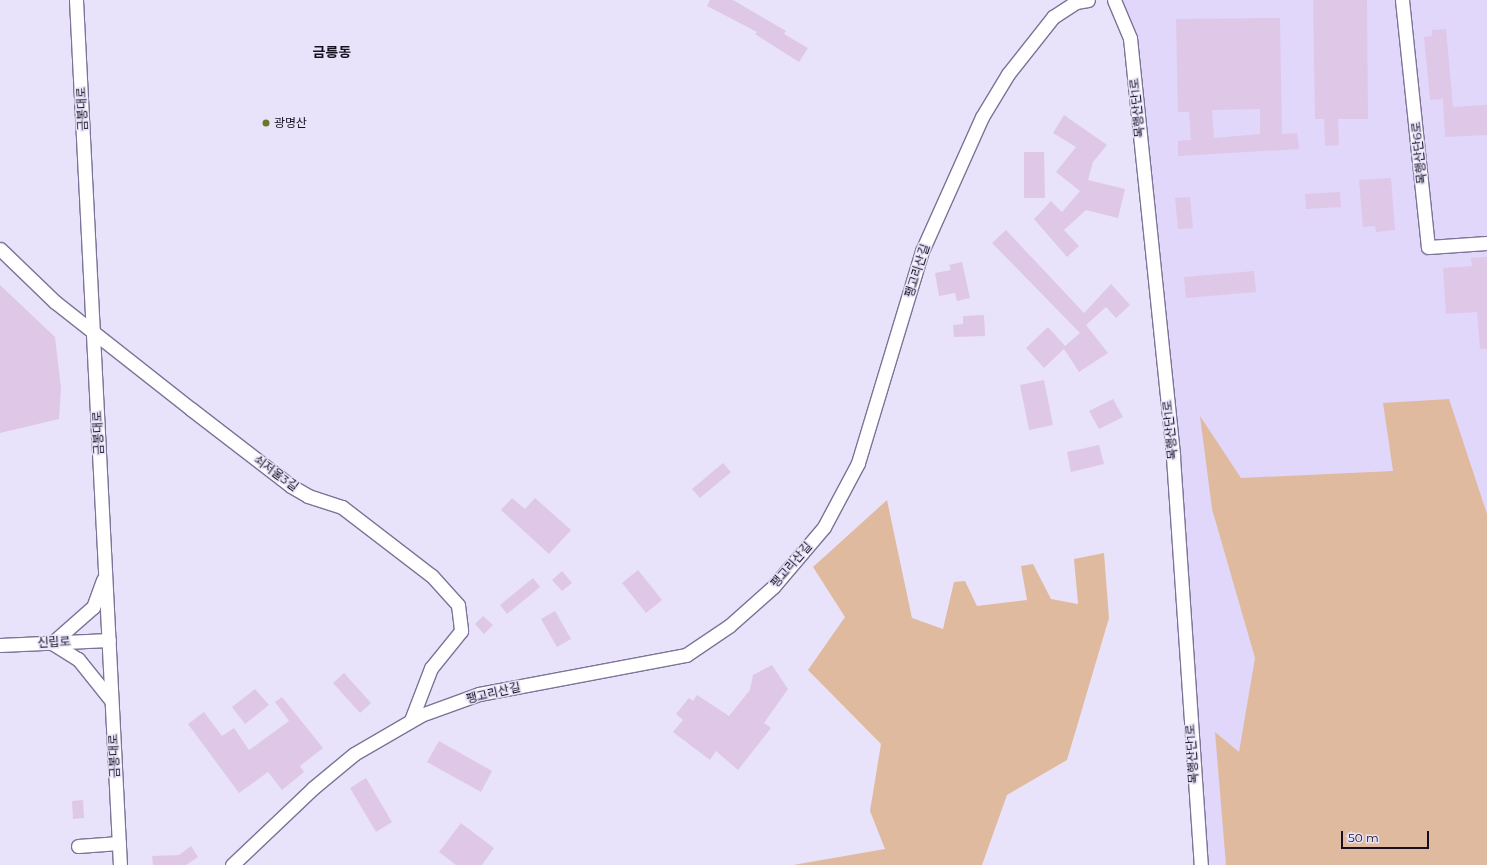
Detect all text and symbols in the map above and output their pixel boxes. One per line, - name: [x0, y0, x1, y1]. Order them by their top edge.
- district label: 금릉동: [313, 44, 351, 60]
- street label: 목행산단1로: [1127, 78, 1147, 138]
- street label: 금봉대로: [74, 87, 90, 131]
- place label: 광명산: [274, 116, 307, 130]
- marker: 광명산: [261, 118, 271, 128]
- street label: 목행산단6로: [1409, 121, 1429, 185]
- street label: 팽고리산길: [902, 243, 932, 299]
- street label: 목행산단1로: [1160, 400, 1180, 460]
- street label: 금봉대로: [90, 411, 106, 455]
- street label: 쇠저울3길: [251, 452, 301, 494]
- street label: 팽고리산길: [767, 539, 815, 591]
- street label: 신립로: [37, 634, 71, 650]
- street label: 팽고리산길: [464, 680, 522, 706]
- street label: 목행산단1로: [1183, 724, 1201, 784]
- street label: 금봉대로: [106, 734, 122, 778]
- scale bar: [1343, 823, 1431, 849]
- text: 50 m: [1348, 830, 1379, 845]

